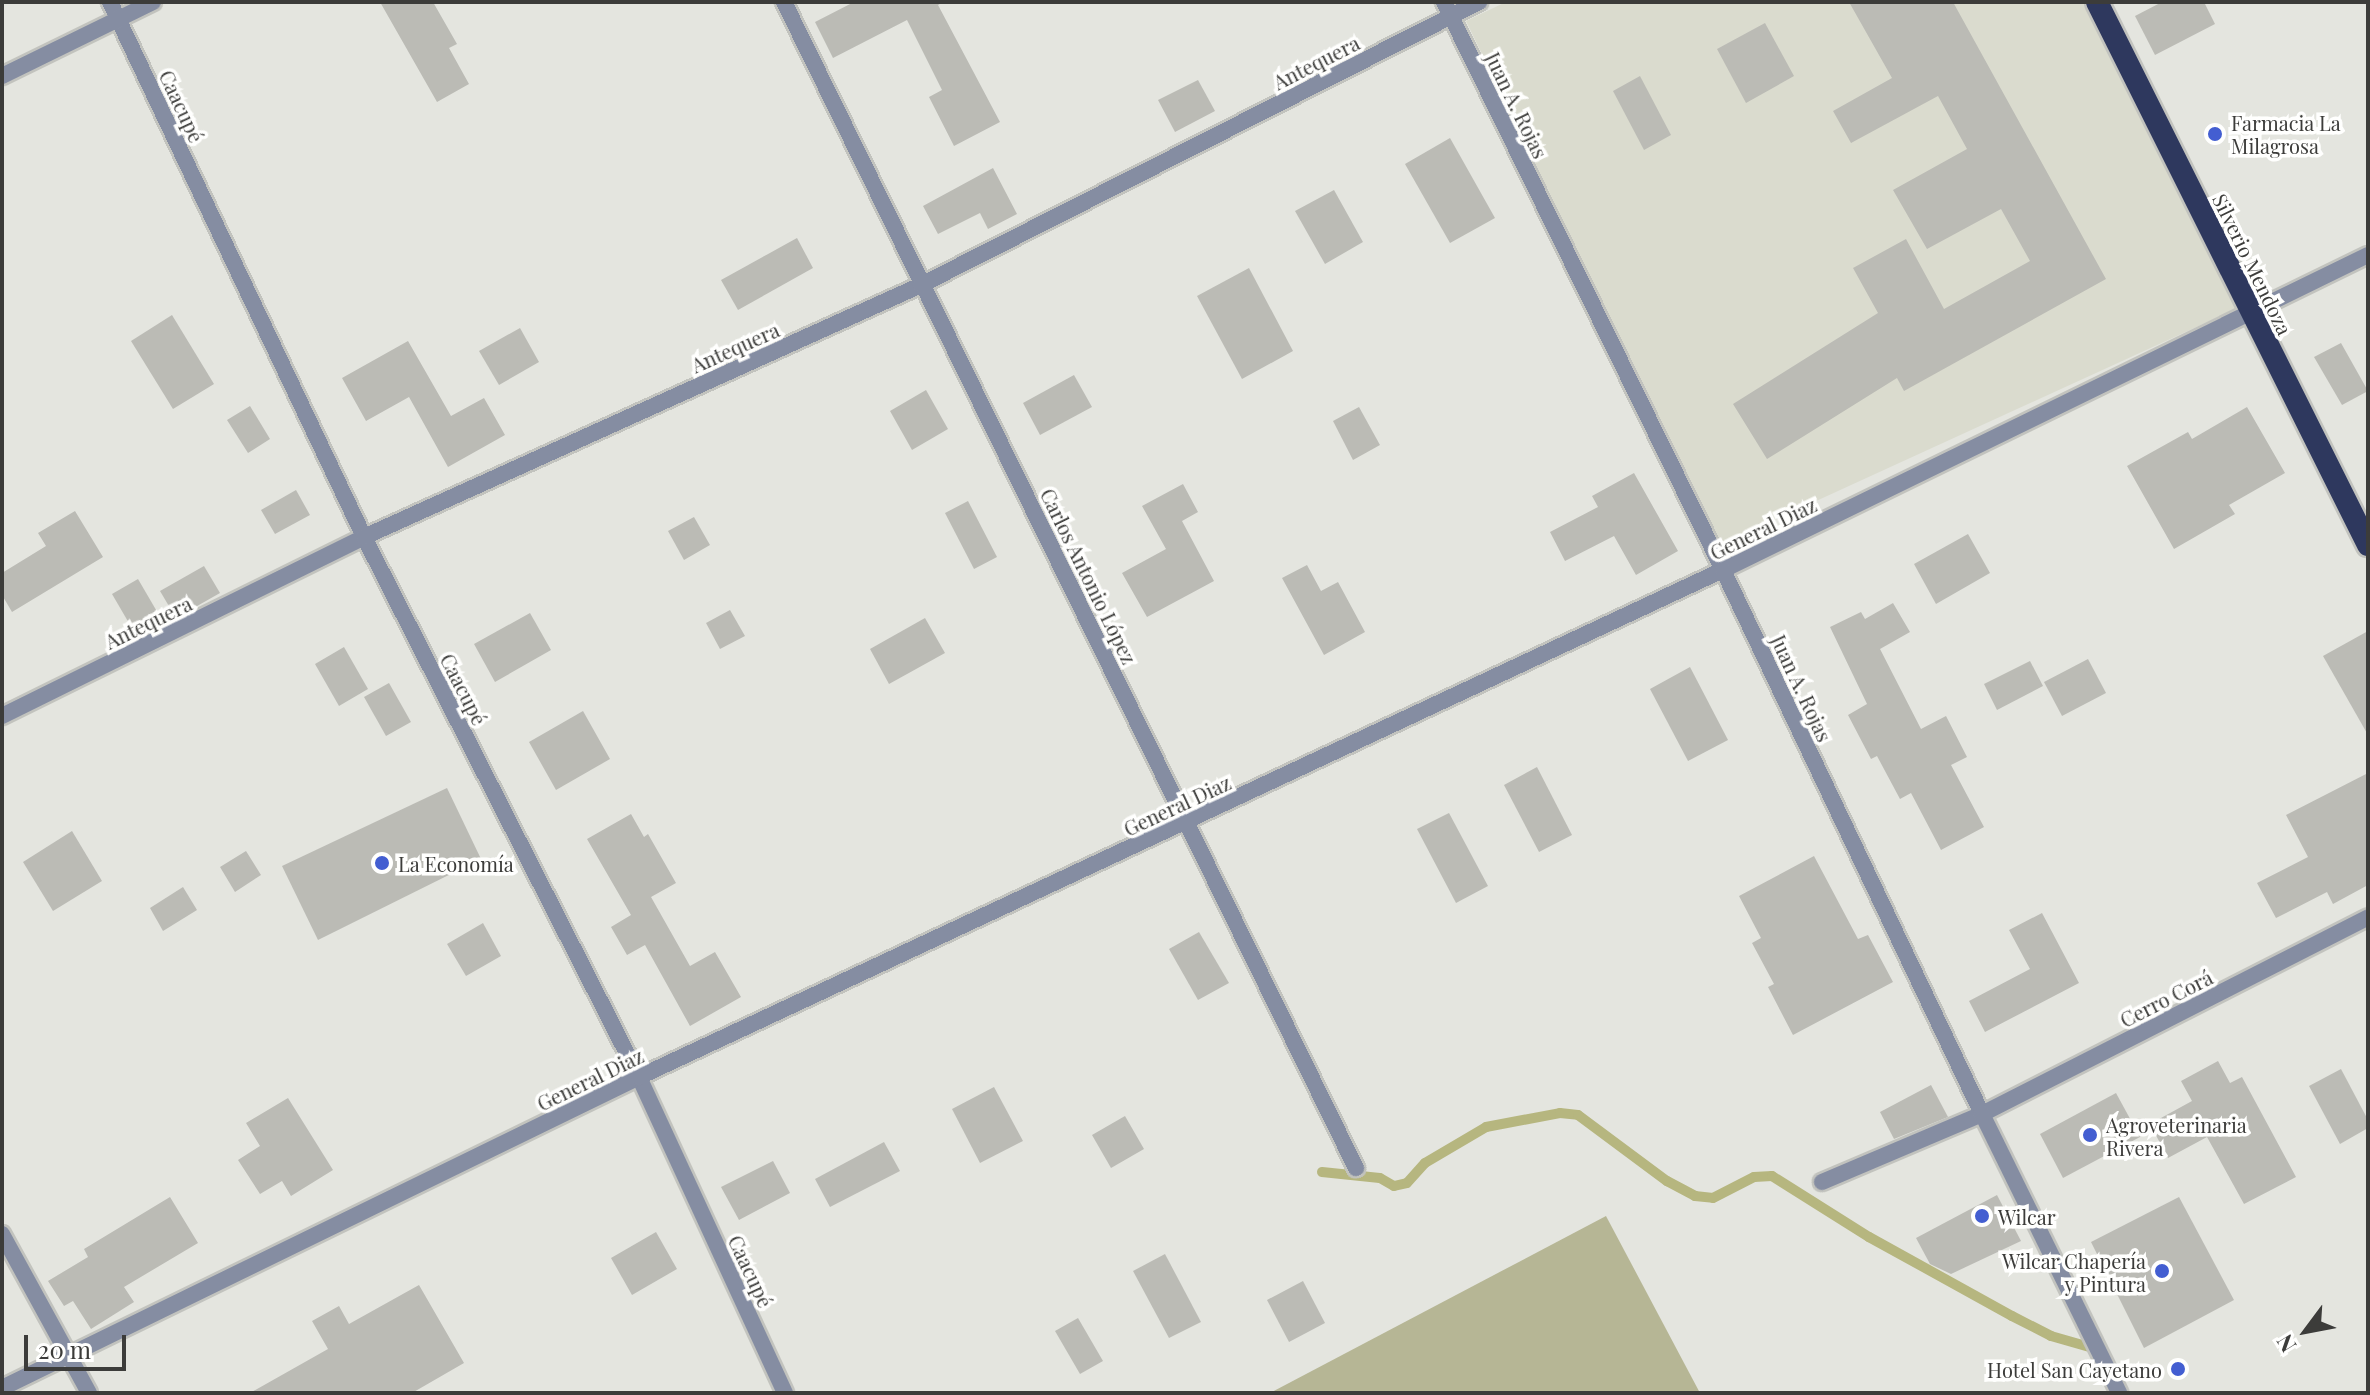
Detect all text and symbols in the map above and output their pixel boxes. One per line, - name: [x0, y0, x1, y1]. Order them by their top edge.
- street label: Antequera: [1269, 30, 1363, 94]
- street label: Juan A. Rojas: [1481, 48, 1553, 162]
- street label: Caacupé: [155, 66, 209, 146]
- place label: Farmacia La Milagrosa: [2231, 110, 2341, 157]
- marker: Farmacia La Milagrosa: [2206, 125, 2224, 143]
- street label: Silverio Mendoza: [2208, 190, 2298, 338]
- street label: Antequera: [687, 317, 783, 377]
- street label: Carlos Antonio López: [1036, 484, 1142, 668]
- street label: General Diaz: [1706, 492, 1820, 564]
- street label: Antequera: [101, 591, 195, 653]
- street label: Juan A. Rojas: [1767, 631, 1837, 745]
- street label: Caacupé: [436, 649, 492, 729]
- street label: General Diaz: [1120, 770, 1234, 840]
- place label: La Economía: [398, 851, 514, 875]
- marker: La Economía: [373, 854, 391, 872]
- street label: Cerro Corá: [2116, 964, 2216, 1032]
- street label: General Diaz: [533, 1043, 647, 1115]
- place label: Agroveterinaria Rivera: [2106, 1112, 2247, 1159]
- marker: Agroveterinaria Rivera: [2081, 1126, 2099, 1144]
- place label: Wilcar: [1998, 1204, 2056, 1228]
- marker: Wilcar: [1973, 1207, 1991, 1225]
- street label: Caacupé: [724, 1231, 778, 1311]
- place label: Wilcar Chapería y Pintura: [2002, 1248, 2146, 1295]
- marker: Wilcar Chapería y Pintura: [2153, 1262, 2171, 1280]
- north arrow: [2266, 1291, 2346, 1371]
- scale bar: [28, 1319, 130, 1369]
- text: N: [2269, 1329, 2303, 1358]
- text: 20 m: [38, 1333, 91, 1365]
- place label: Hotel San Cayetano: [1987, 1357, 2162, 1381]
- marker: Hotel San Cayetano: [2169, 1360, 2187, 1378]

